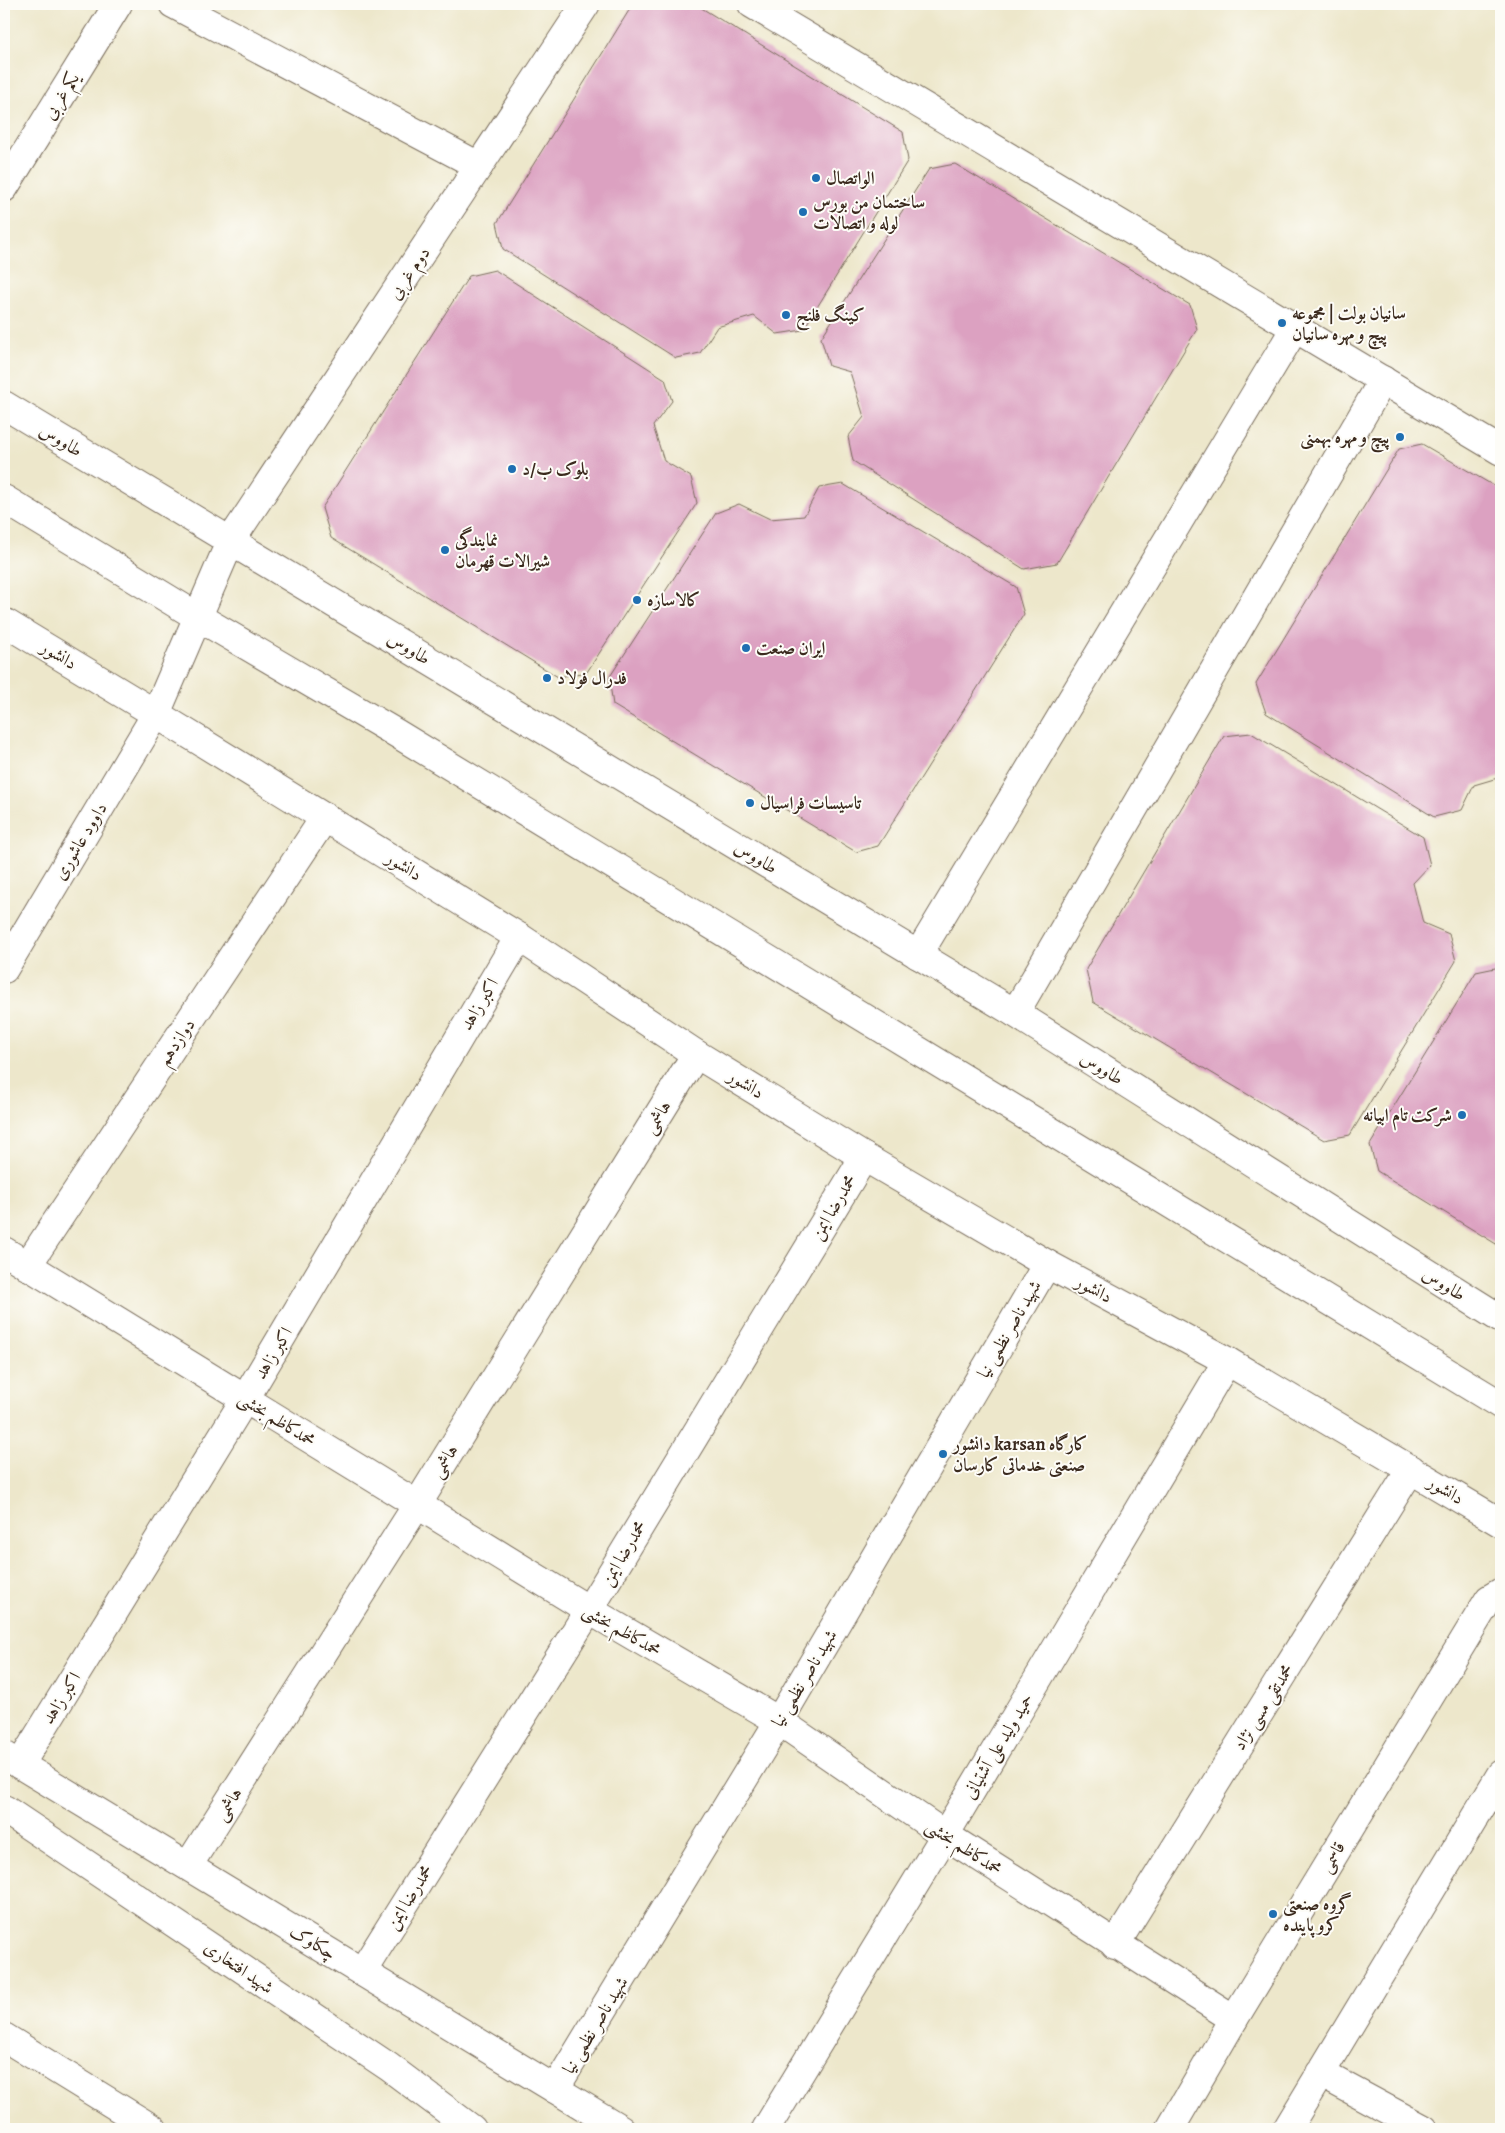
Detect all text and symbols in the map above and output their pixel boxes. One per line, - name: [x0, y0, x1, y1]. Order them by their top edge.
- street label: یکم غربی: [37, 67, 90, 127]
- place label: الواتصال: [826, 166, 875, 190]
- marker: الواتصال: [810, 172, 822, 184]
- place label: ساختمان من بورس لوله و اتصالات: [813, 190, 925, 235]
- marker: ساختمان من بورس لوله و اتصالات: [797, 206, 809, 218]
- street label: دوم غربی: [383, 242, 439, 306]
- place label: سانیان بولت | مجموعه پیچ و مهره سانیان: [1292, 301, 1406, 350]
- place label: کینگ فلنج: [796, 303, 865, 331]
- marker: کینگ فلنج: [780, 309, 792, 321]
- marker: سانیان بولت | مجموعه پیچ و مهره سانیان: [1276, 317, 1288, 329]
- street label: طاووس: [35, 418, 87, 462]
- place label: پیچ و مهره بهمنی: [1300, 425, 1390, 453]
- marker: پیچ و مهره بهمنی: [1394, 431, 1406, 443]
- place label: بلوک ب/د: [522, 457, 589, 481]
- marker: بلوک ب/د: [506, 463, 518, 475]
- place label: نمایندگی شیرالات قهرمان: [454, 526, 550, 573]
- marker: نمایندگی شیرالات قهرمان: [439, 544, 451, 556]
- place label: کالاسازه: [647, 588, 701, 612]
- marker: کالاسازه: [631, 594, 643, 606]
- street label: طاووس: [383, 626, 435, 670]
- street label: دانشور: [35, 634, 82, 675]
- place label: ايران صنعت: [756, 636, 825, 660]
- marker: ايران صنعت: [740, 642, 752, 654]
- place label: فدرال فولاد: [557, 666, 627, 690]
- marker: فدرال فولاد: [541, 672, 553, 684]
- place label: تاسیسات فراسیال: [760, 791, 862, 815]
- marker: تاسیسات فراسیال: [744, 797, 756, 809]
- street label: داوود عاشوری: [47, 798, 113, 884]
- street label: طاووس: [730, 835, 782, 879]
- street label: دانشور: [380, 845, 427, 886]
- street label: اکبر زاهد: [454, 973, 504, 1035]
- street label: دوازدهم: [152, 1014, 205, 1073]
- street label: طاووس: [1076, 1045, 1128, 1091]
- street label: دانشور: [722, 1063, 769, 1104]
- street label: هاشمی: [637, 1096, 677, 1138]
- place label: شرکت تام ابیانه: [1363, 1103, 1452, 1131]
- marker: شرکت تام ابیانه: [1456, 1109, 1468, 1121]
- street label: محمدرضا ایمن: [804, 1170, 862, 1244]
- street label: طاووس: [1418, 1261, 1470, 1307]
- street label: دانشور: [1070, 1268, 1116, 1309]
- street label: شهید ناصر نظمی نیا: [971, 1276, 1047, 1382]
- street label: اکبر زاهد: [248, 1322, 298, 1384]
- street label: محمدکاظم بخشی: [231, 1386, 320, 1456]
- place label: دانشور karsan کارگاه صنعتی خدماتی کارسان: [951, 1432, 1088, 1478]
- street label: هاشمی: [424, 1440, 464, 1482]
- marker: دانشور karsan کارگاه صنعتی خدماتی کارسان: [937, 1448, 949, 1460]
- street label: دانشور: [1422, 1469, 1469, 1510]
- street label: محمدرضا ایمن: [594, 1516, 652, 1590]
- street label: محمدکاظم بخشی: [576, 1598, 666, 1666]
- street label: شهید ناصر نظمی نیا: [766, 1625, 842, 1731]
- street label: محمدتقی مسی نژاد: [1227, 1659, 1300, 1755]
- street label: اکبر زاهد: [36, 1667, 86, 1728]
- street label: حمید ولید علی آشتیانی: [957, 1689, 1040, 1804]
- street label: هاشمی: [208, 1783, 248, 1825]
- street label: محمدکاظم بخشی: [918, 1813, 1007, 1885]
- street label: قاسمی: [1313, 1837, 1351, 1877]
- street label: محمدرضا ایمن: [380, 1860, 438, 1934]
- place label: گروه صنعتی کرو پاینده: [1283, 1892, 1352, 1938]
- marker: گروه صنعتی کرو پاینده: [1267, 1908, 1279, 1920]
- street label: چکاوک: [285, 1919, 341, 1966]
- street label: شهید افتخاری: [199, 1935, 279, 1999]
- street label: شهید ناصر نظمی نیا: [557, 1972, 633, 2078]

